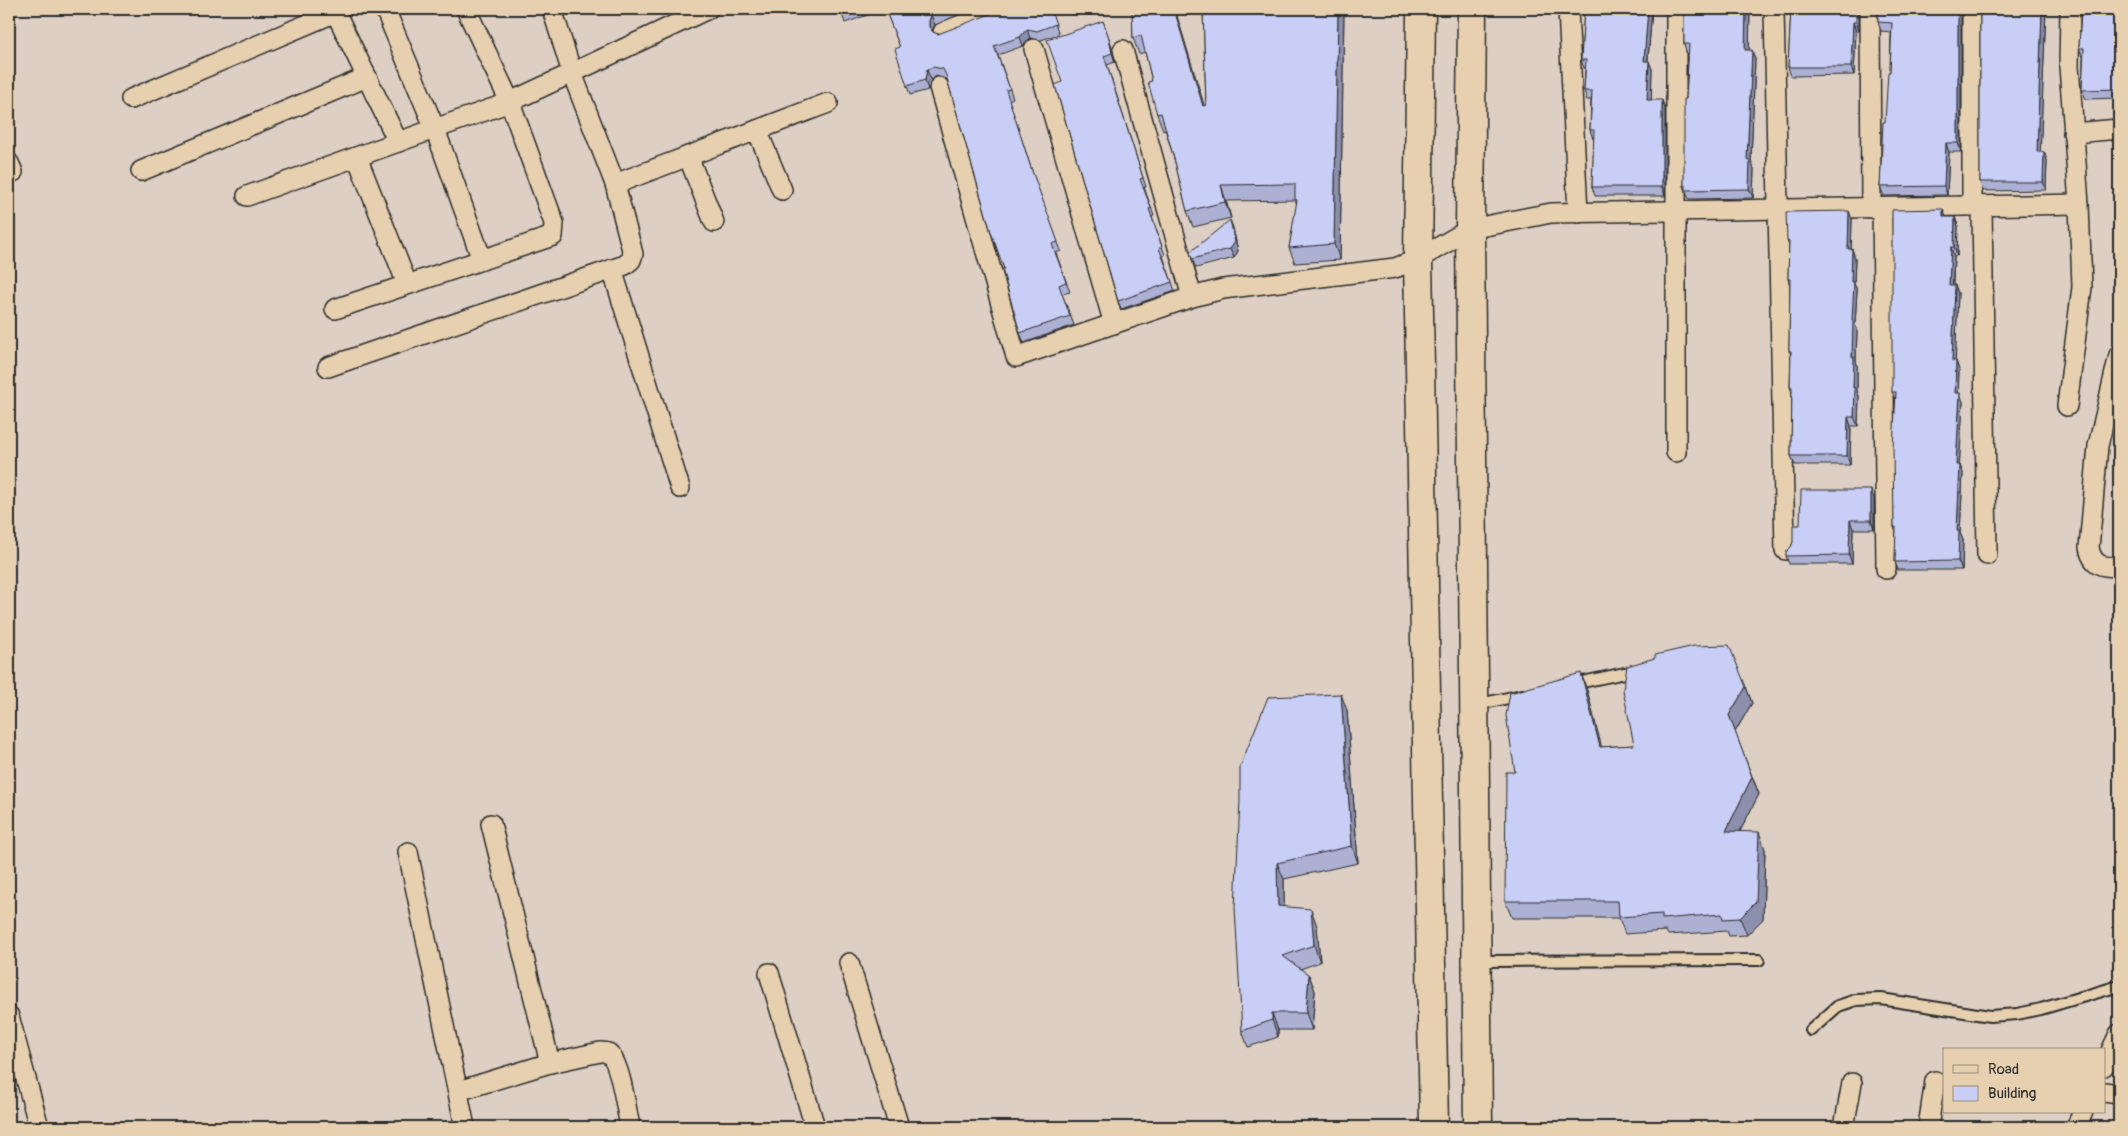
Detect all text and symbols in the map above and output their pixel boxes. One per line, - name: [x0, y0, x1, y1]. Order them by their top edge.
- legend: [1943, 1048, 2106, 1114]
- text: Road: [1988, 1060, 2019, 1079]
- text: Building: [1988, 1084, 2036, 1103]

